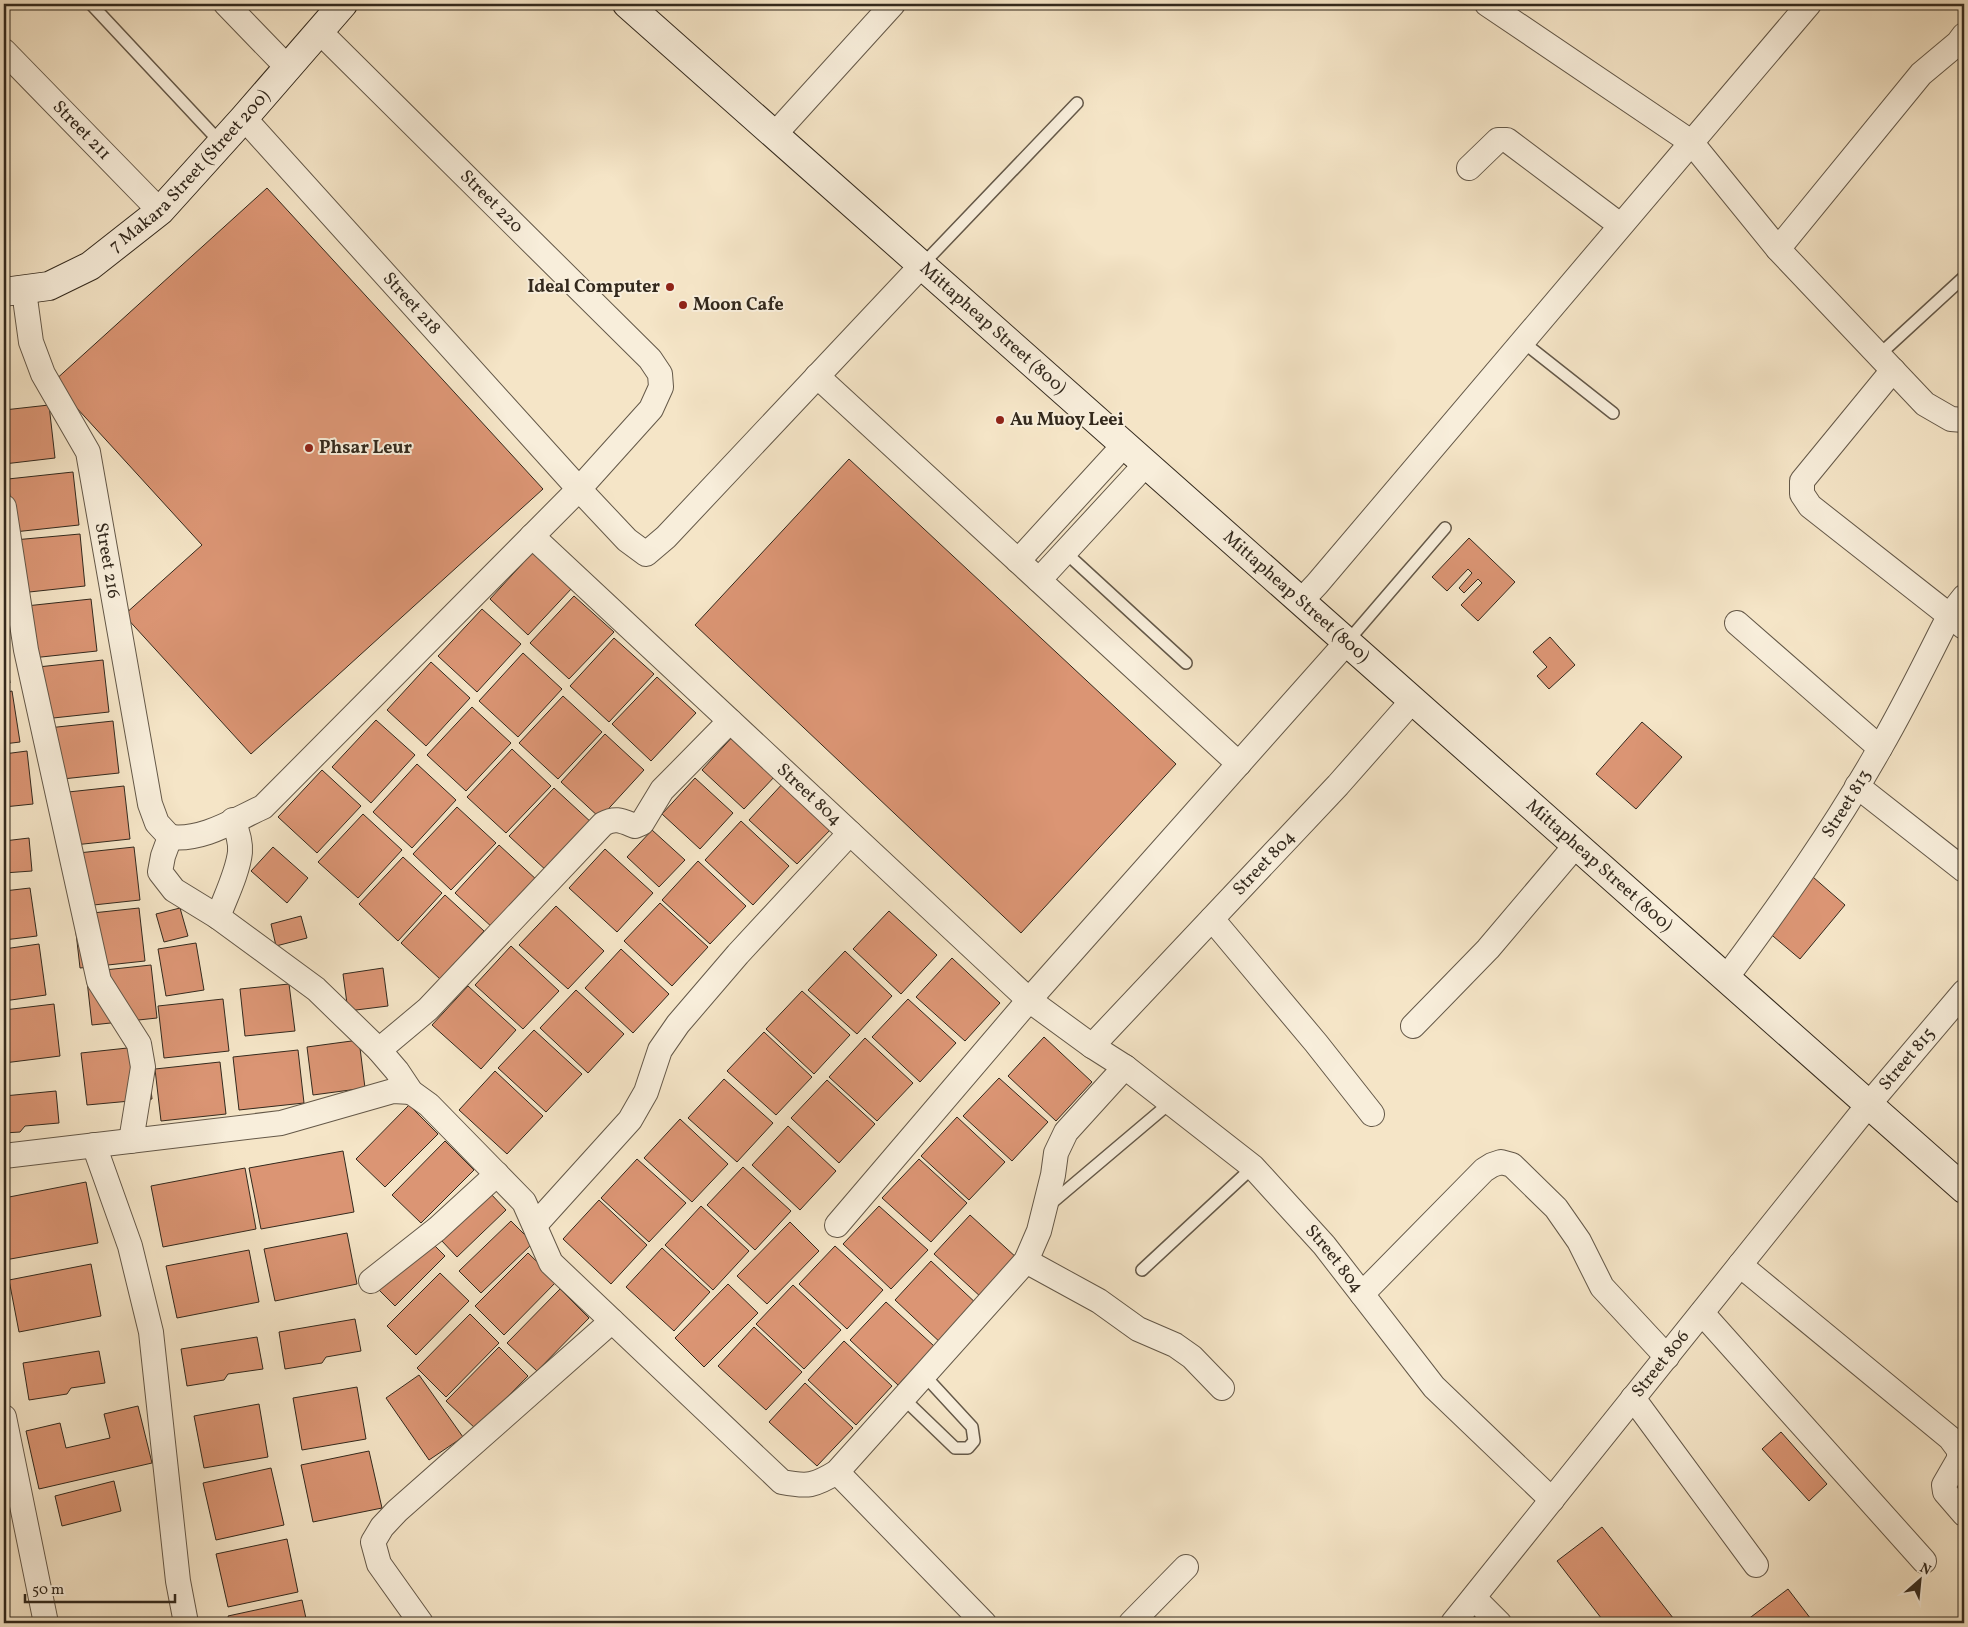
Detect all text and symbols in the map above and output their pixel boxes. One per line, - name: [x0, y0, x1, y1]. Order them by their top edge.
- street label: 7 Makara Street (Street 200): [104, 84, 276, 259]
- street label: Street 211: [47, 95, 116, 166]
- street label: Street 220: [454, 165, 529, 240]
- street label: Mittapheap Street (800): [914, 256, 1072, 400]
- street label: Street 218: [377, 267, 447, 340]
- place label: Ideal Computer: [527, 275, 660, 300]
- marker: Ideal Computer: [664, 281, 676, 293]
- place label: Moon Cafe: [693, 293, 784, 318]
- marker: Moon Cafe: [677, 299, 689, 311]
- place label: Au Muoy Leei: [1010, 408, 1124, 433]
- marker: Au Muoy Leei: [994, 414, 1006, 426]
- place label: Phsar Leur: [319, 436, 413, 461]
- marker: Phsar Leur: [303, 442, 315, 454]
- street label: Street 216: [88, 521, 126, 601]
- street label: Mittapheap Street (800): [1217, 525, 1375, 669]
- street label: Street 804: [771, 758, 847, 831]
- street label: Street 813: [1816, 765, 1877, 843]
- street label: Mittapheap Street (800): [1520, 794, 1678, 937]
- street label: Street 804: [1227, 825, 1301, 901]
- street label: Street 815: [1873, 1022, 1941, 1096]
- street label: Street 804: [1299, 1219, 1369, 1298]
- street label: Street 806: [1626, 1325, 1695, 1403]
- north arrow: [1896, 1554, 1946, 1604]
- text: N: [1916, 1559, 1934, 1581]
- scale bar: [25, 1572, 175, 1604]
- text: 50 m: [32, 1580, 64, 1601]

